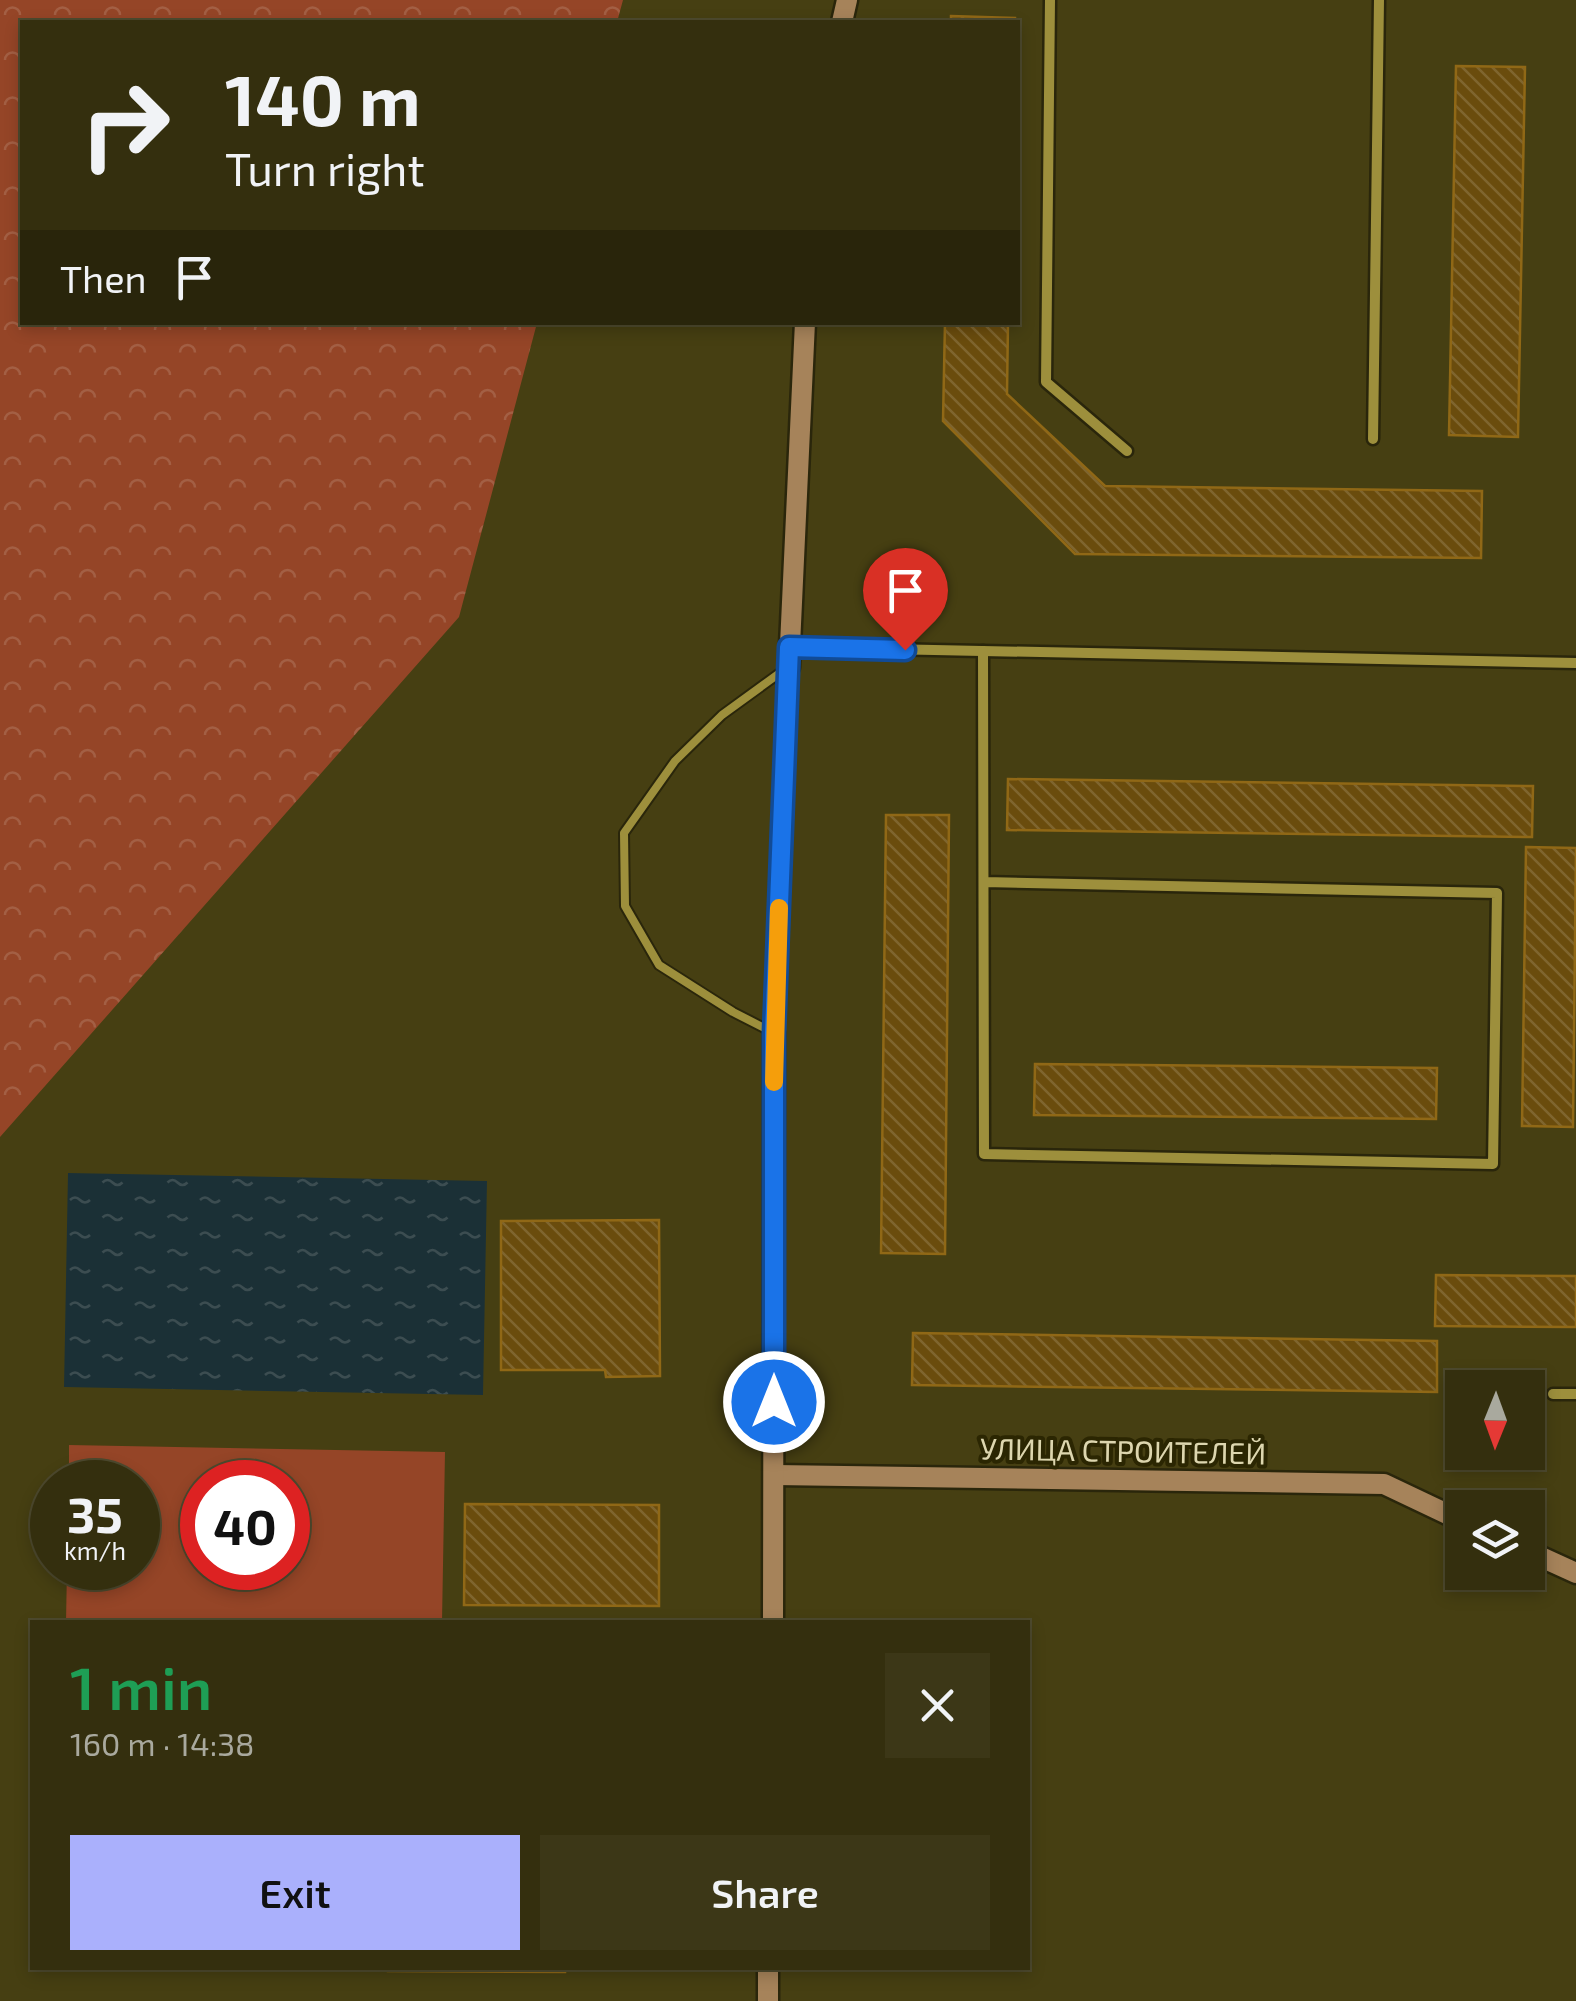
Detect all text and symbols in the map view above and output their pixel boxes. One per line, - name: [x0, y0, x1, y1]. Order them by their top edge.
- text: 140 m: [225, 56, 421, 140]
- icon: right: [60, 60, 190, 190]
- text: Turn right: [225, 141, 425, 195]
- icon: arrive: [167, 250, 222, 305]
- text: Then: [60, 255, 147, 301]
- pin: [863, 548, 948, 651]
- icon: arrive: [878, 563, 933, 618]
- position arrow: [722, 1350, 826, 1454]
- north arrow: [1445, 1370, 1545, 1470]
- map controls: [1445, 1370, 1545, 1590]
- street label: УЛИЦА СТРОИТЕЛЕЙ: [980, 1430, 1266, 1470]
- speed limit sign: 40: [180, 1460, 310, 1590]
- text: 35: [67, 1483, 123, 1543]
- button: layers: [1445, 1490, 1545, 1590]
- text: km/h: [64, 1535, 126, 1565]
- text: 1 min: [70, 1650, 212, 1722]
- button: close: [885, 1653, 990, 1758]
- text: 160 m · 14:38: [70, 1724, 255, 1762]
- button: Exit: [70, 1835, 520, 1950]
- button: Share: [540, 1835, 990, 1950]

